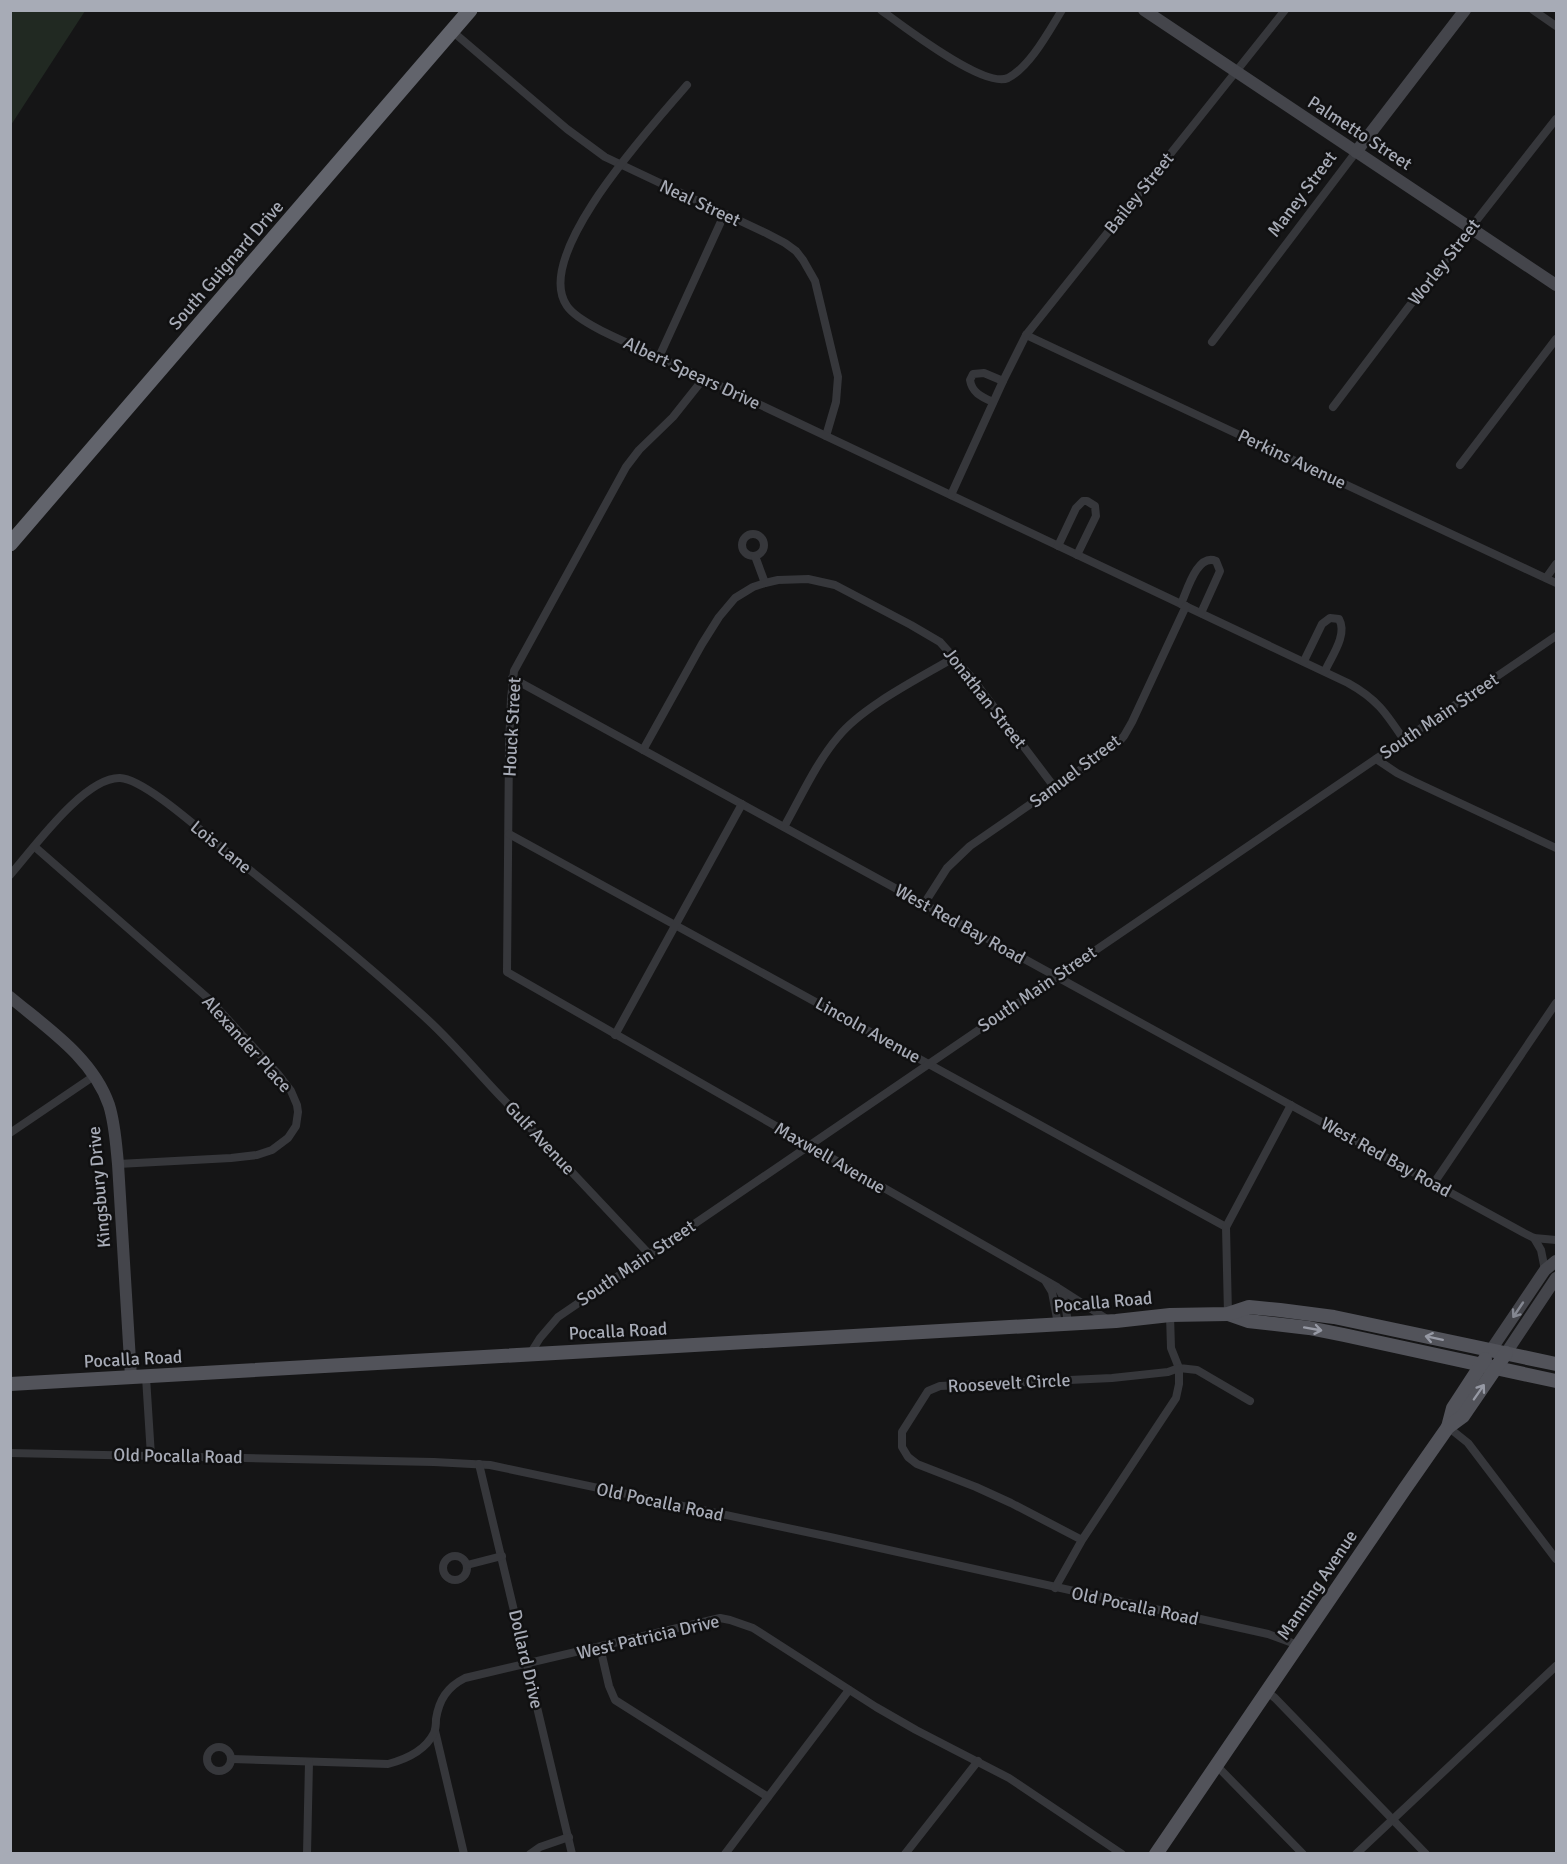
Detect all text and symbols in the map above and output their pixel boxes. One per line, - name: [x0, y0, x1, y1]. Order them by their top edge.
- street label: Palmetto Street: [1304, 91, 1416, 175]
- street label: Maney Street: [1263, 147, 1341, 241]
- street label: Bailey Street: [1100, 148, 1178, 238]
- street label: Neal Street: [656, 175, 744, 231]
- street label: South Guignard Drive: [164, 196, 288, 334]
- street label: Worley Street: [1403, 214, 1485, 310]
- street label: Albert Spears Drive: [620, 332, 764, 414]
- street label: Perkins Avenue: [1234, 424, 1350, 494]
- street label: Jonathan Street: [939, 643, 1031, 753]
- street label: South Main Street: [1375, 668, 1503, 764]
- street label: Houck Street: [498, 677, 526, 777]
- street label: Samuel Street: [1025, 730, 1125, 812]
- street label: Lois Lane: [186, 816, 256, 878]
- street label: West Red Bay Road: [891, 879, 1029, 969]
- street label: South Main Street: [973, 941, 1101, 1037]
- street label: Alexander Place: [198, 991, 296, 1097]
- street label: Lincoln Avenue: [812, 992, 924, 1068]
- street label: Gulf Avenue: [500, 1097, 580, 1179]
- street label: West Red Bay Road: [1317, 1112, 1455, 1202]
- street label: Maxwell Avenue: [771, 1117, 889, 1199]
- street label: Kingsbury Drive: [83, 1125, 115, 1249]
- street label: South Main Street: [572, 1215, 700, 1311]
- street label: Pocalla Road: [1053, 1287, 1153, 1317]
- one-way arrow: [1512, 1301, 1524, 1318]
- street label: Pocalla Road: [568, 1317, 668, 1345]
- one-way arrow: [1303, 1324, 1323, 1335]
- one-way arrow: [1424, 1332, 1444, 1343]
- street label: Pocalla Road: [83, 1345, 183, 1373]
- street label: Roosevelt Circle: [947, 1369, 1071, 1397]
- one-way arrow: [1473, 1384, 1486, 1401]
- street label: Old Pocalla Road: [113, 1444, 243, 1468]
- street label: Old Pocalla Road: [595, 1478, 725, 1526]
- street label: Manning Avenue: [1272, 1526, 1362, 1644]
- street label: Old Pocalla Road: [1070, 1582, 1200, 1630]
- street label: Dollard Drive: [504, 1607, 548, 1711]
- street label: West Patricia Drive: [575, 1610, 721, 1664]

